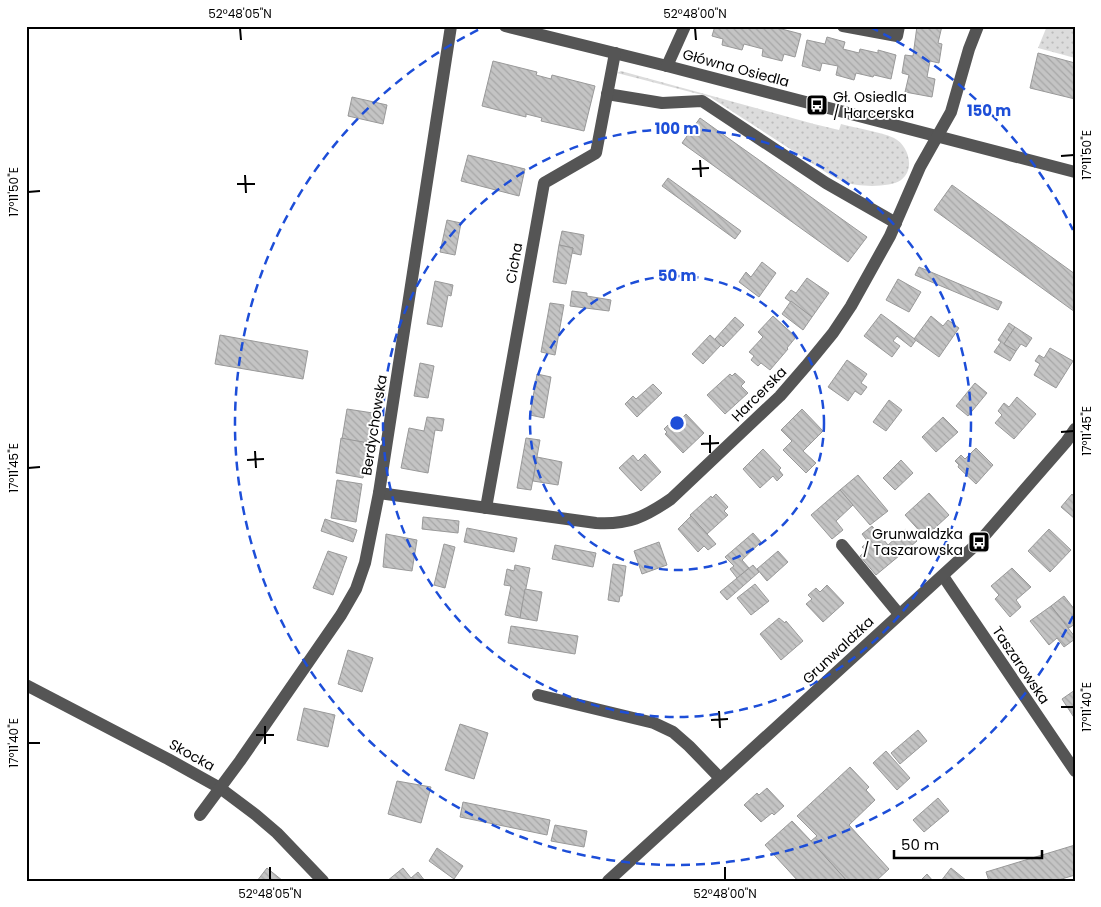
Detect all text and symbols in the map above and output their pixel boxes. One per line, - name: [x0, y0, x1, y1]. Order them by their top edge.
- text: 52°48'05"N: [208, 5, 272, 22]
- text: 52°48'00"N: [663, 5, 727, 22]
- street label: Główna Osiedla: [680, 44, 792, 92]
- place label: Gł. Osiedla / Harcerska: [833, 87, 914, 123]
- bus stop icon: Gł. Osiedla / Harcerska: [805, 93, 829, 117]
- text: 150 m: [967, 100, 1011, 121]
- text: 100 m: [655, 118, 699, 139]
- text: 17°11'50"E: [1078, 130, 1095, 180]
- text: 17°11'50"E: [5, 167, 22, 217]
- street label: Cicha: [501, 241, 527, 285]
- text: 50 m: [658, 265, 696, 286]
- street label: Harcerska: [727, 362, 791, 426]
- street label: Berdychowska: [356, 373, 392, 477]
- text: 17°11'45"E: [1078, 406, 1095, 456]
- centre of rings: [668, 414, 686, 432]
- text: 17°11'45"E: [5, 443, 22, 493]
- place label: Grunwaldzka / Taszarowska: [863, 524, 963, 560]
- bus stop icon: Grunwaldzka / Taszarowska: [967, 530, 991, 554]
- street label: Grunwaldzka: [798, 612, 878, 688]
- street label: Taszarowska: [988, 622, 1054, 708]
- text: 17°11'40"E: [1078, 682, 1095, 732]
- text: 17°11'40"E: [5, 718, 22, 768]
- street label: Skocka: [165, 734, 219, 776]
- scale bar: [894, 827, 1041, 859]
- text: 50 m: [901, 834, 939, 855]
- text: 52°48'05"N: [238, 885, 302, 902]
- text: 52°48'00"N: [693, 885, 757, 902]

